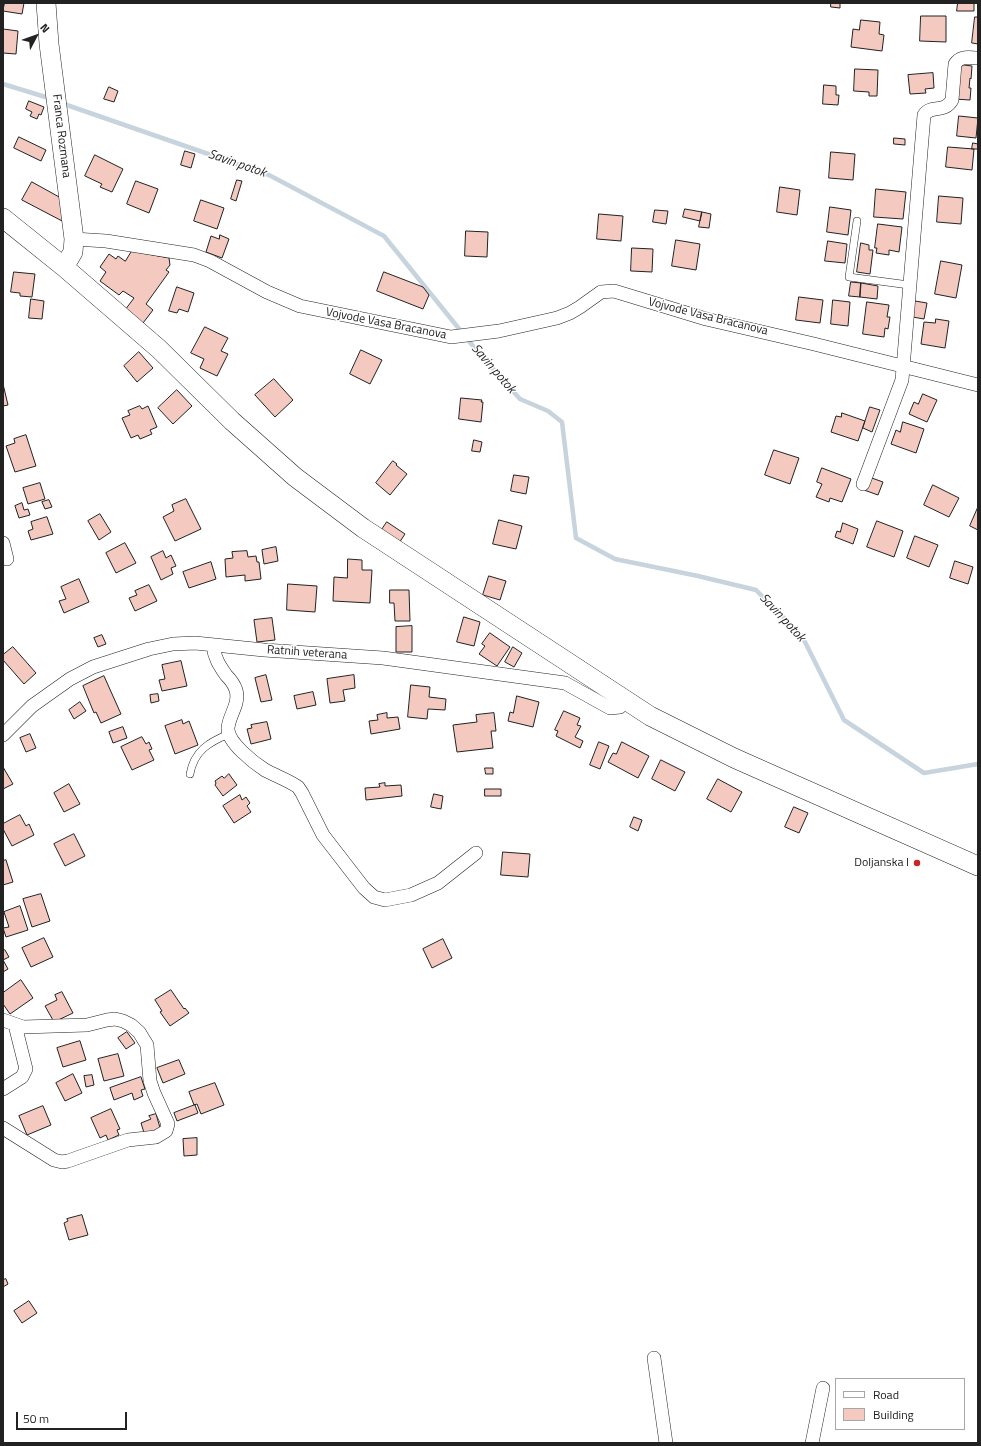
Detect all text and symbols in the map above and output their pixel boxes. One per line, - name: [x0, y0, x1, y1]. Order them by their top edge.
- north arrow: [16, 16, 56, 56]
- text: N: [37, 20, 54, 36]
- street label: Franca Rozmana: [49, 93, 73, 179]
- water label: Savin potok: [206, 147, 268, 181]
- street label: Vojvode Vasa Bracanova: [647, 295, 769, 339]
- street label: Vojvode Vasa Bracanova: [324, 305, 448, 343]
- water label: Savin potok: [467, 341, 519, 397]
- water label: Savin potok: [756, 591, 808, 645]
- street label: Ratnih veterana: [266, 643, 348, 663]
- place label: Doljanska I: [854, 856, 909, 870]
- marker: Doljanska I: [912, 858, 922, 868]
- legend: [835, 1378, 965, 1430]
- text: Road: [873, 1385, 899, 1404]
- scale bar: [18, 1404, 129, 1430]
- text: Building: [873, 1405, 914, 1424]
- text: 50 m: [23, 1409, 49, 1428]

